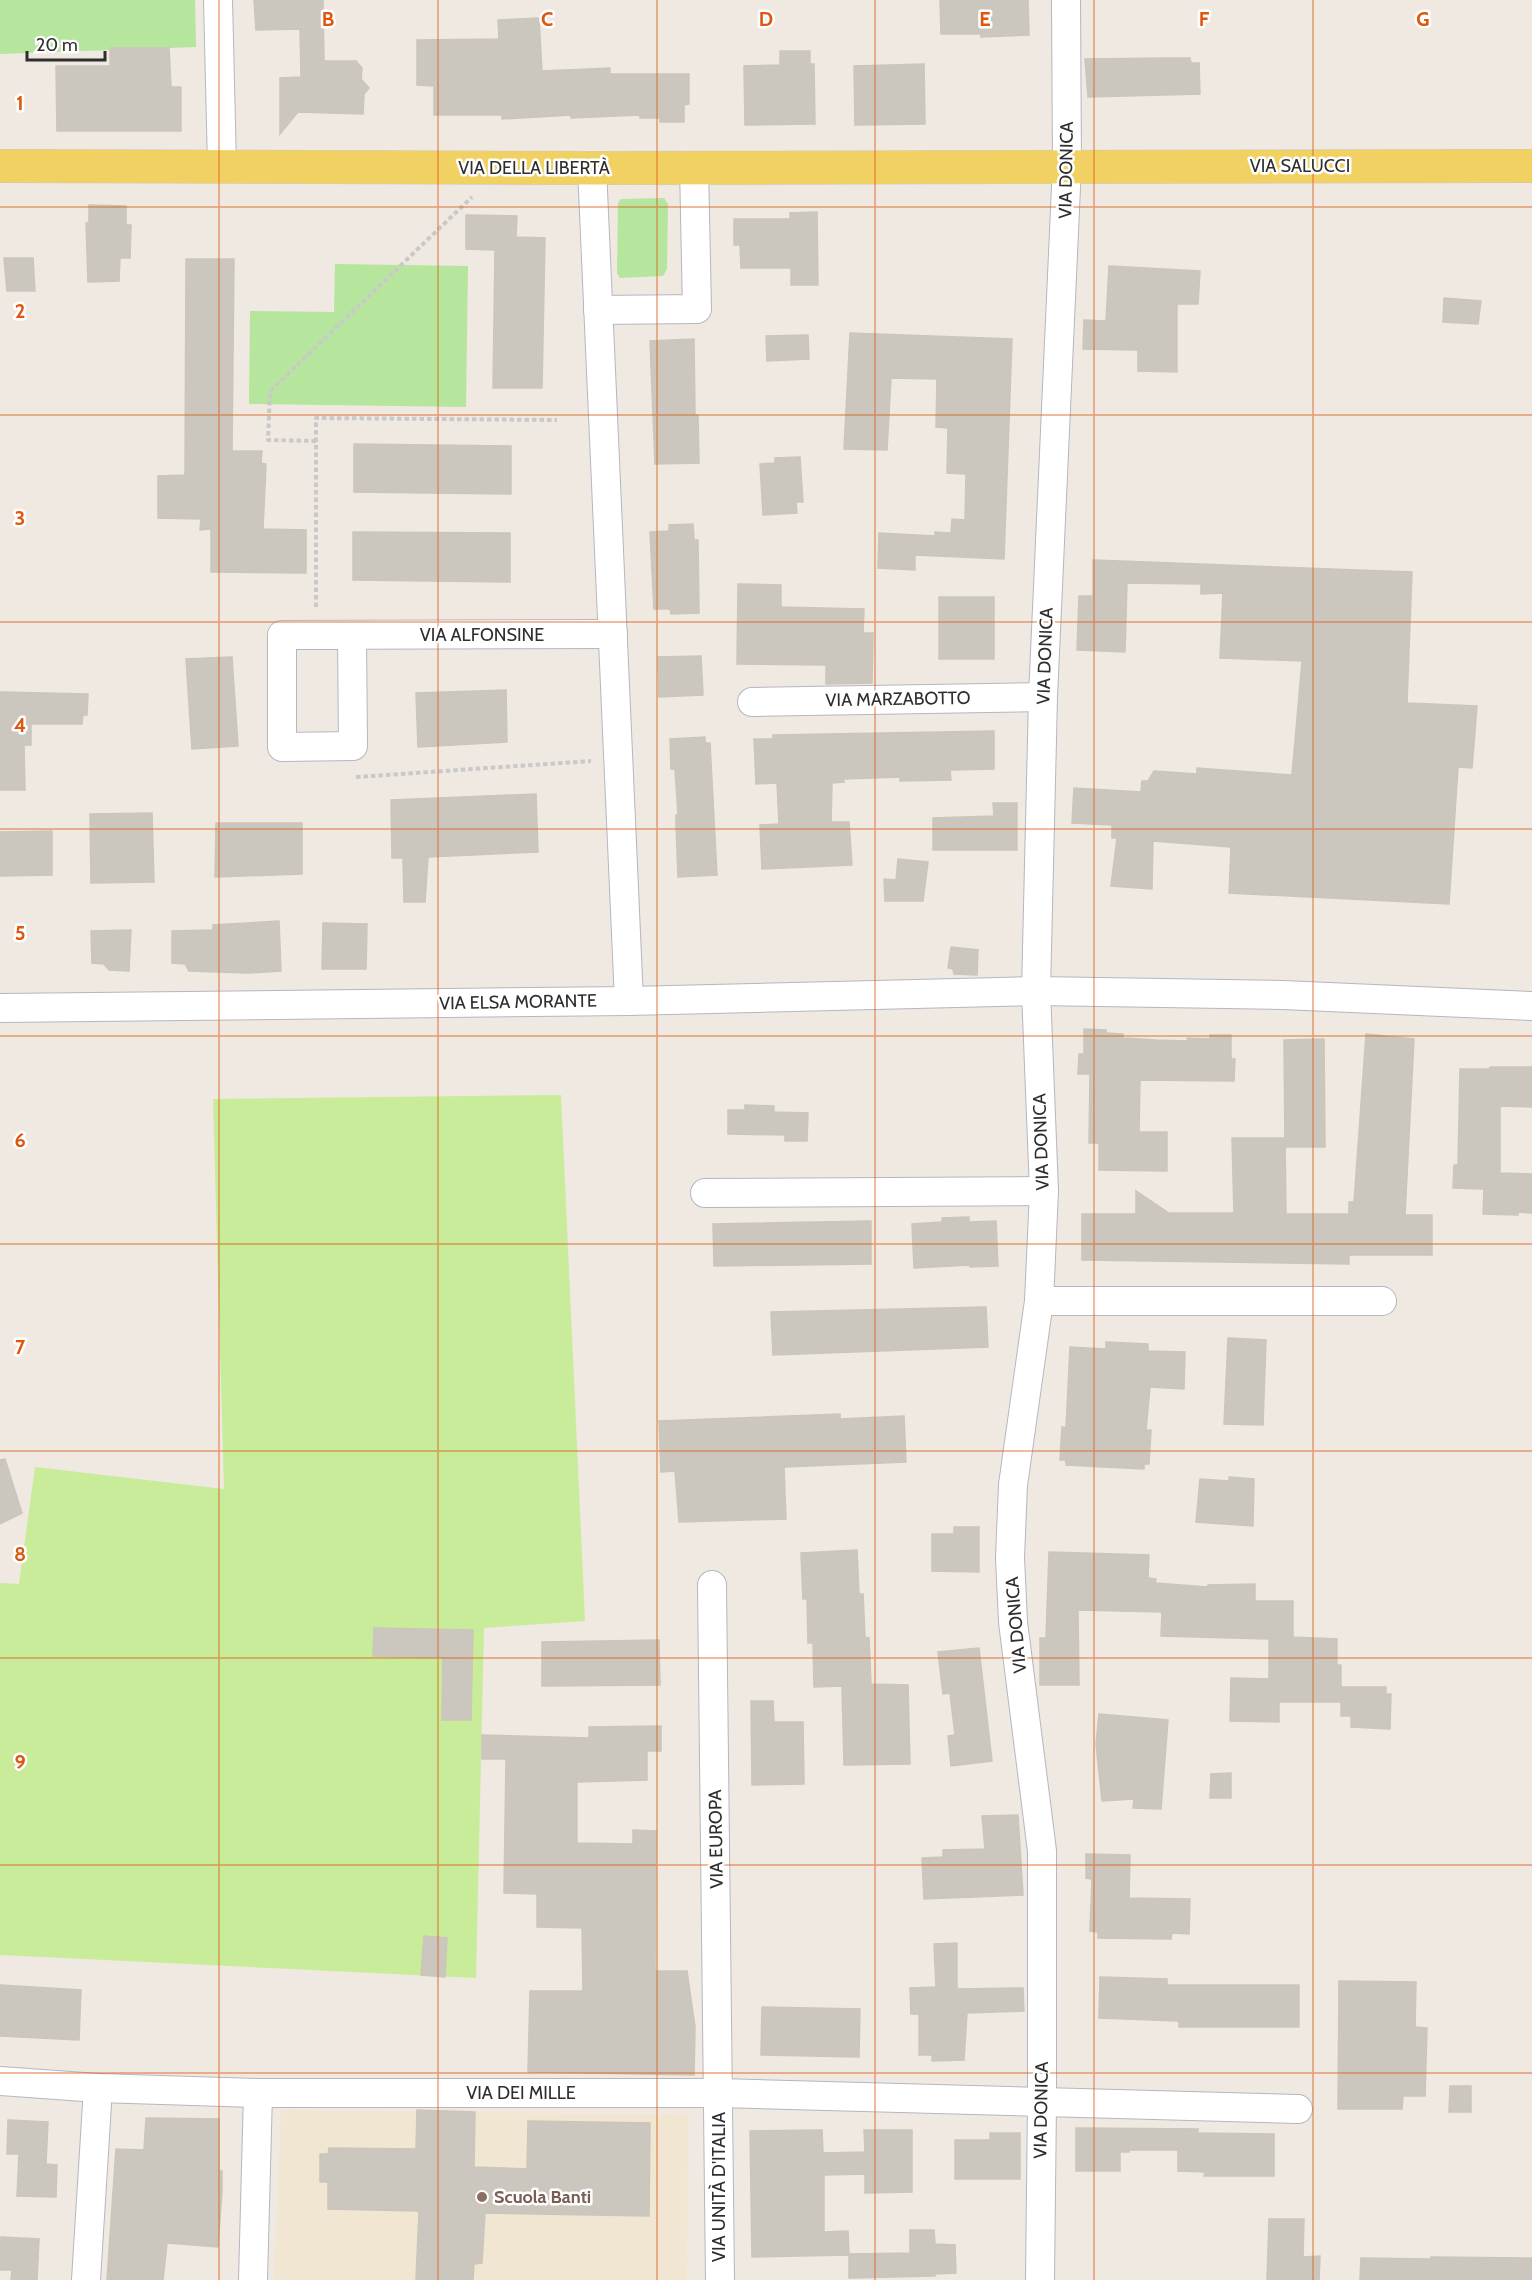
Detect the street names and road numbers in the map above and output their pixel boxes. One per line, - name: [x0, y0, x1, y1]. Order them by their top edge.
- street label: VIA DONICA: [1054, 121, 1078, 219]
- street label: VIA SALUCCI: [1250, 155, 1350, 177]
- street label: VIA DELLA LIBERTÀ: [458, 157, 610, 179]
- street label: VIA DONICA: [1032, 607, 1058, 705]
- street label: VIA ALFONSINE: [420, 624, 544, 646]
- street label: VIA MARZABOTTO: [825, 687, 971, 711]
- street label: VIA ELSA MORANTE: [439, 990, 597, 1014]
- street label: VIA DONICA: [1028, 1093, 1054, 1191]
- street label: VIA DONICA: [1001, 1576, 1031, 1674]
- street label: VIA EUROPA: [704, 1789, 728, 1889]
- street label: VIA DONICA: [1029, 2061, 1053, 2159]
- street label: VIA DEI MILLE: [466, 2082, 576, 2104]
- street label: VIA UNITÀ D'ITALIA: [708, 2112, 730, 2262]

